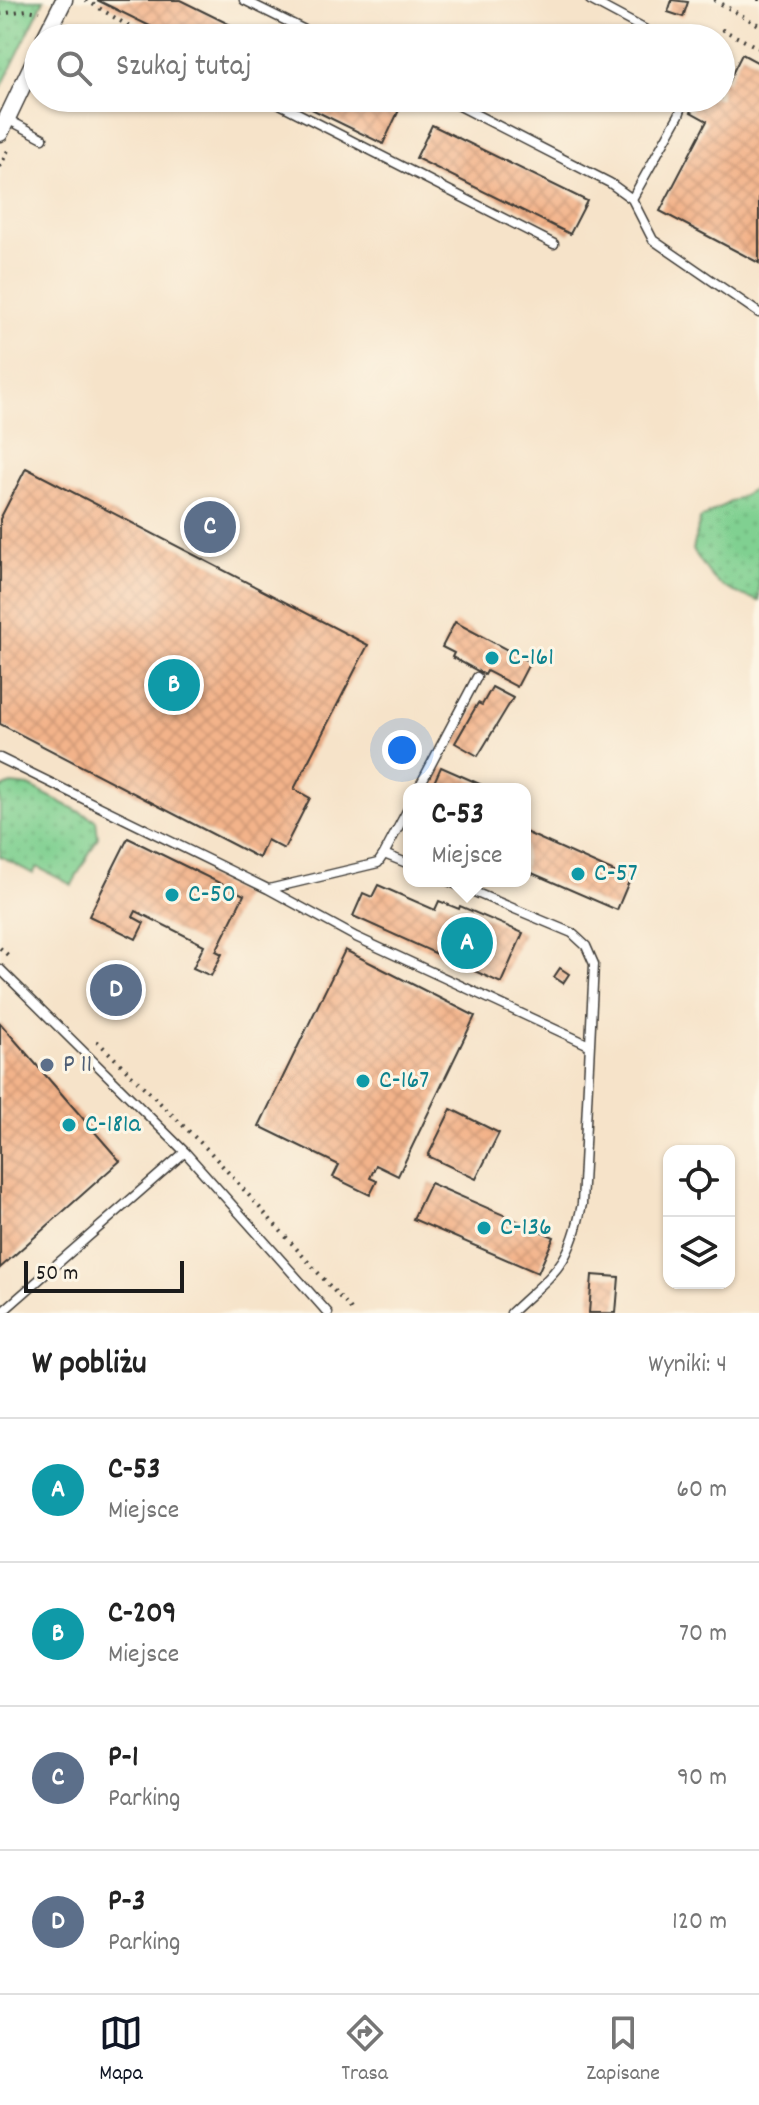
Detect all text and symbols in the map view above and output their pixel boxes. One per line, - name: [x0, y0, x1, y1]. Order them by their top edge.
- search box: [24, 24, 735, 112]
- icon: search: [52, 46, 96, 90]
- text: Szukaj tutaj: [116, 47, 252, 90]
- pin: C: [184, 497, 236, 557]
- place label: C-161: [508, 640, 554, 677]
- marker: C-161: [483, 649, 501, 667]
- pin: B: [148, 655, 200, 715]
- your location: [382, 730, 422, 770]
- popup: [403, 783, 531, 887]
- text: C-53: [431, 795, 484, 838]
- text: Miejsce: [431, 838, 503, 875]
- place label: C-57: [594, 856, 638, 893]
- marker: C-57: [569, 865, 587, 883]
- place label: C-50: [188, 877, 236, 914]
- marker: C-50: [163, 886, 181, 904]
- pin: A: [441, 913, 493, 973]
- pin: D: [90, 960, 142, 1020]
- place label: P 11: [63, 1047, 92, 1084]
- marker: P 11: [38, 1056, 56, 1074]
- place label: C-167: [379, 1063, 429, 1100]
- marker: C-167: [354, 1072, 372, 1090]
- place label: C-181a: [85, 1107, 142, 1144]
- marker: C-181a: [60, 1116, 78, 1134]
- map controls: [663, 1145, 735, 1289]
- button: locate: [663, 1145, 735, 1217]
- place label: C-136: [500, 1210, 552, 1247]
- button: layers: [663, 1217, 735, 1289]
- marker: C-136: [475, 1219, 493, 1237]
- scale bar: [24, 1257, 184, 1293]
- text: 50 m: [36, 1259, 78, 1290]
- text: W pobliżu: [32, 1341, 147, 1390]
- text: Wyniki: 4: [648, 1347, 727, 1384]
- text: C-53: [108, 1450, 160, 1493]
- text: A: [51, 1472, 65, 1509]
- text: 60 m: [676, 1472, 727, 1509]
- text: Miejsce: [108, 1493, 179, 1530]
- text: C-209: [108, 1594, 176, 1637]
- text: B: [52, 1616, 64, 1653]
- text: 70 m: [679, 1616, 727, 1653]
- text: Miejsce: [108, 1637, 179, 1674]
- text: P-1: [108, 1738, 138, 1781]
- text: C: [52, 1760, 64, 1797]
- text: 90 m: [677, 1760, 727, 1797]
- text: Parking: [108, 1781, 180, 1818]
- text: P-3: [108, 1882, 145, 1925]
- text: D: [51, 1904, 65, 1941]
- text: 120 m: [672, 1904, 727, 1941]
- text: Parking: [108, 1925, 180, 1962]
- tab: Mapa: [99, 2011, 143, 2090]
- tab: Trasa: [341, 2011, 388, 2090]
- tab: Zapisane: [586, 2011, 660, 2090]

